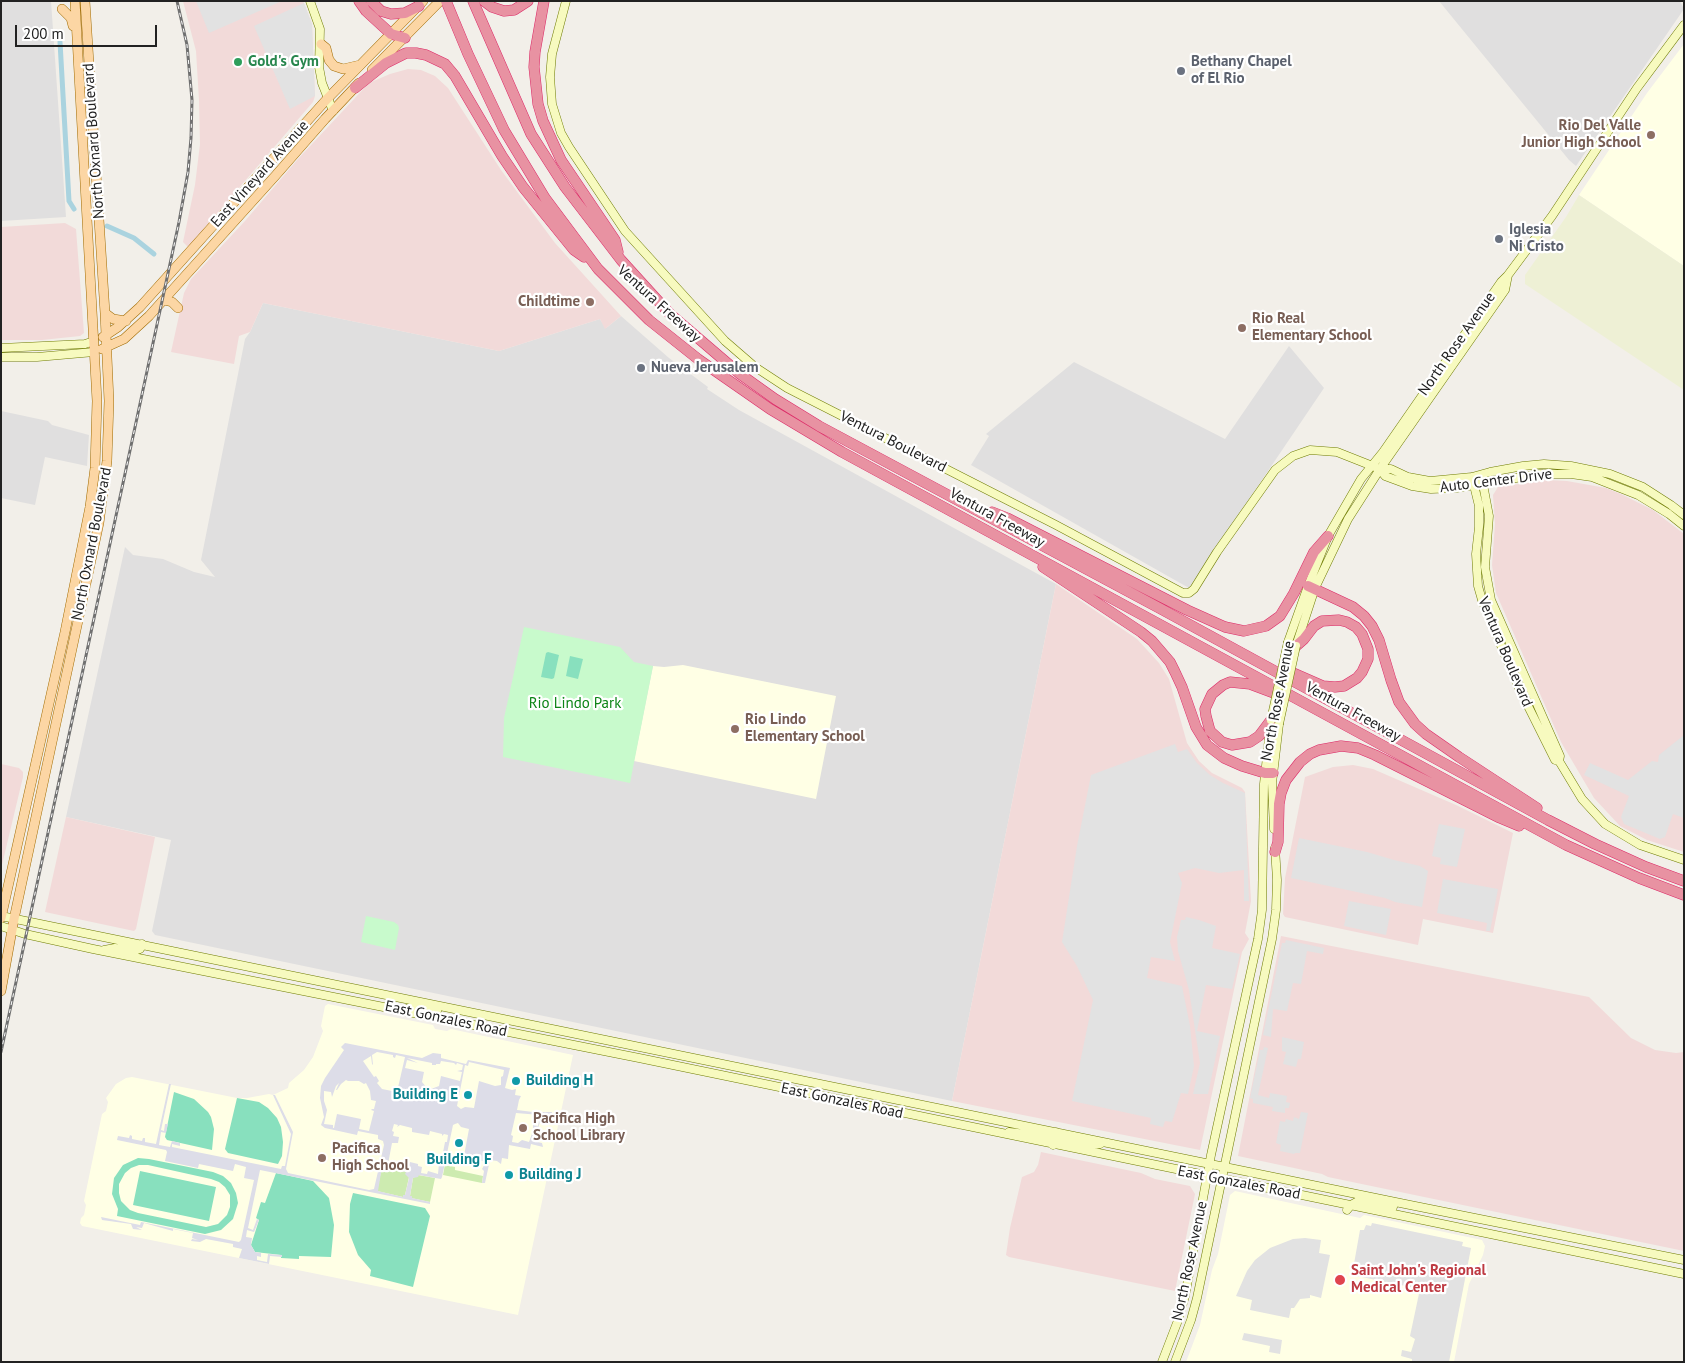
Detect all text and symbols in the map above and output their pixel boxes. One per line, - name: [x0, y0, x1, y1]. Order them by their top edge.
- scale bar: [18, 15, 160, 47]
- text: 200 m: [23, 24, 64, 43]
- place label: Gold's Gym: [248, 53, 319, 71]
- place label: Bethany Chapel of El Rio: [1191, 53, 1292, 88]
- marker: Gold's Gym: [232, 56, 244, 68]
- street label: North Oxnard Boulevard: [80, 63, 108, 219]
- marker: Bethany Chapel of El Rio: [1175, 65, 1187, 77]
- street label: East Vineyard Avenue: [207, 117, 313, 231]
- place label: Rio Del Valle Junior High School: [1522, 117, 1641, 152]
- marker: Rio Del Valle Junior High School: [1645, 129, 1657, 141]
- place label: Iglesia Ni Cristo: [1509, 221, 1564, 256]
- marker: Iglesia Ni Cristo: [1493, 233, 1505, 245]
- street label: Ventura Freeway: [613, 262, 705, 346]
- street label: North Rose Avenue: [1415, 289, 1499, 399]
- place label: Childtime: [518, 293, 580, 311]
- marker: Childtime: [584, 296, 596, 308]
- place label: Rio Real Elementary School: [1252, 310, 1372, 345]
- marker: Rio Real Elementary School: [1236, 322, 1248, 334]
- place label: Nueva Jerusalem: [651, 359, 759, 377]
- marker: Nueva Jerusalem: [635, 362, 647, 374]
- street label: Ventura Boulevard: [837, 407, 949, 477]
- street label: Auto Center Drive: [1439, 465, 1553, 497]
- street label: North Oxnard Boulevard: [68, 466, 116, 622]
- street label: Ventura Freeway: [946, 484, 1048, 552]
- street label: Ventura Boulevard: [1474, 594, 1536, 710]
- street label: North Rose Avenue: [1258, 639, 1298, 763]
- street label: Ventura Freeway: [1302, 678, 1404, 746]
- park label: Rio Lindo Park: [529, 695, 621, 713]
- place label: Rio Lindo Elementary School: [745, 711, 865, 746]
- marker: Rio Lindo Elementary School: [729, 723, 741, 735]
- street label: East Gonzales Road: [383, 997, 509, 1041]
- place label: Building H: [526, 1072, 593, 1090]
- marker: Building H: [510, 1075, 522, 1087]
- street label: East Gonzales Road: [779, 1079, 905, 1123]
- place label: Building E: [393, 1086, 458, 1104]
- marker: Building E: [462, 1089, 474, 1101]
- place label: Pacifica High School Library: [533, 1110, 625, 1145]
- marker: Pacifica High School Library: [517, 1122, 529, 1134]
- marker: Building F: [453, 1137, 465, 1149]
- place label: Pacifica High School: [332, 1140, 409, 1175]
- place label: Building F: [426, 1151, 492, 1169]
- marker: Pacifica High School: [316, 1152, 328, 1164]
- street label: East Gonzales Road: [1176, 1162, 1302, 1204]
- place label: Building J: [519, 1166, 582, 1184]
- marker: Building J: [503, 1169, 515, 1181]
- street label: North Rose Avenue: [1169, 1199, 1211, 1323]
- place label: Saint John's Regional Medical Center: [1351, 1262, 1486, 1297]
- marker: Saint John's Regional Medical Center: [1333, 1273, 1347, 1287]

